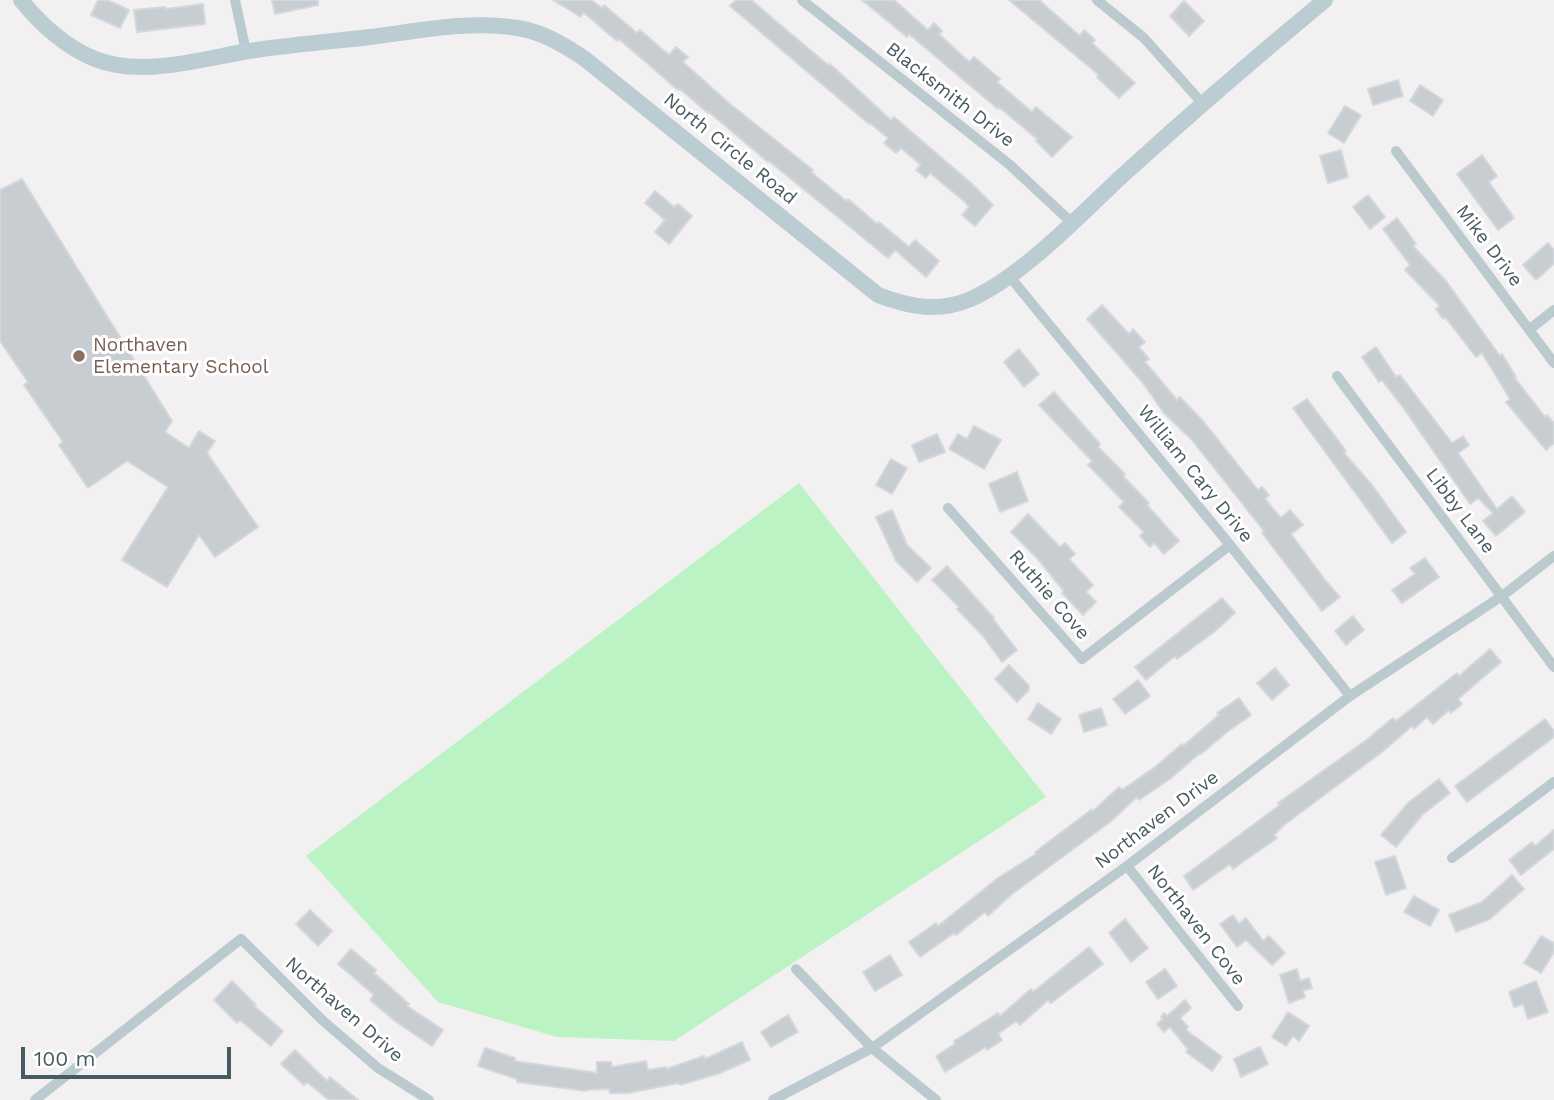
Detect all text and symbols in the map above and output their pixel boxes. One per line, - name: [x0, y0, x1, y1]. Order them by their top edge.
- street label: Blacksmith Drive: [881, 38, 1019, 152]
- street label: North Circle Road: [659, 88, 801, 210]
- street label: Mike Drive: [1451, 201, 1527, 291]
- place label: Northaven Elementary School: [93, 334, 269, 378]
- marker: Northaven Elementary School: [71, 348, 87, 364]
- street label: William Cary Drive: [1133, 401, 1257, 547]
- street label: Libby Lane: [1420, 464, 1500, 558]
- street label: Ruthie Cove: [1004, 545, 1094, 645]
- street label: Northaven Drive: [1091, 766, 1223, 874]
- street label: Northaven Cove: [1142, 860, 1250, 990]
- street label: Northaven Drive: [280, 953, 408, 1067]
- scale bar: [24, 1034, 234, 1078]
- text: 100 m: [34, 1046, 96, 1071]

